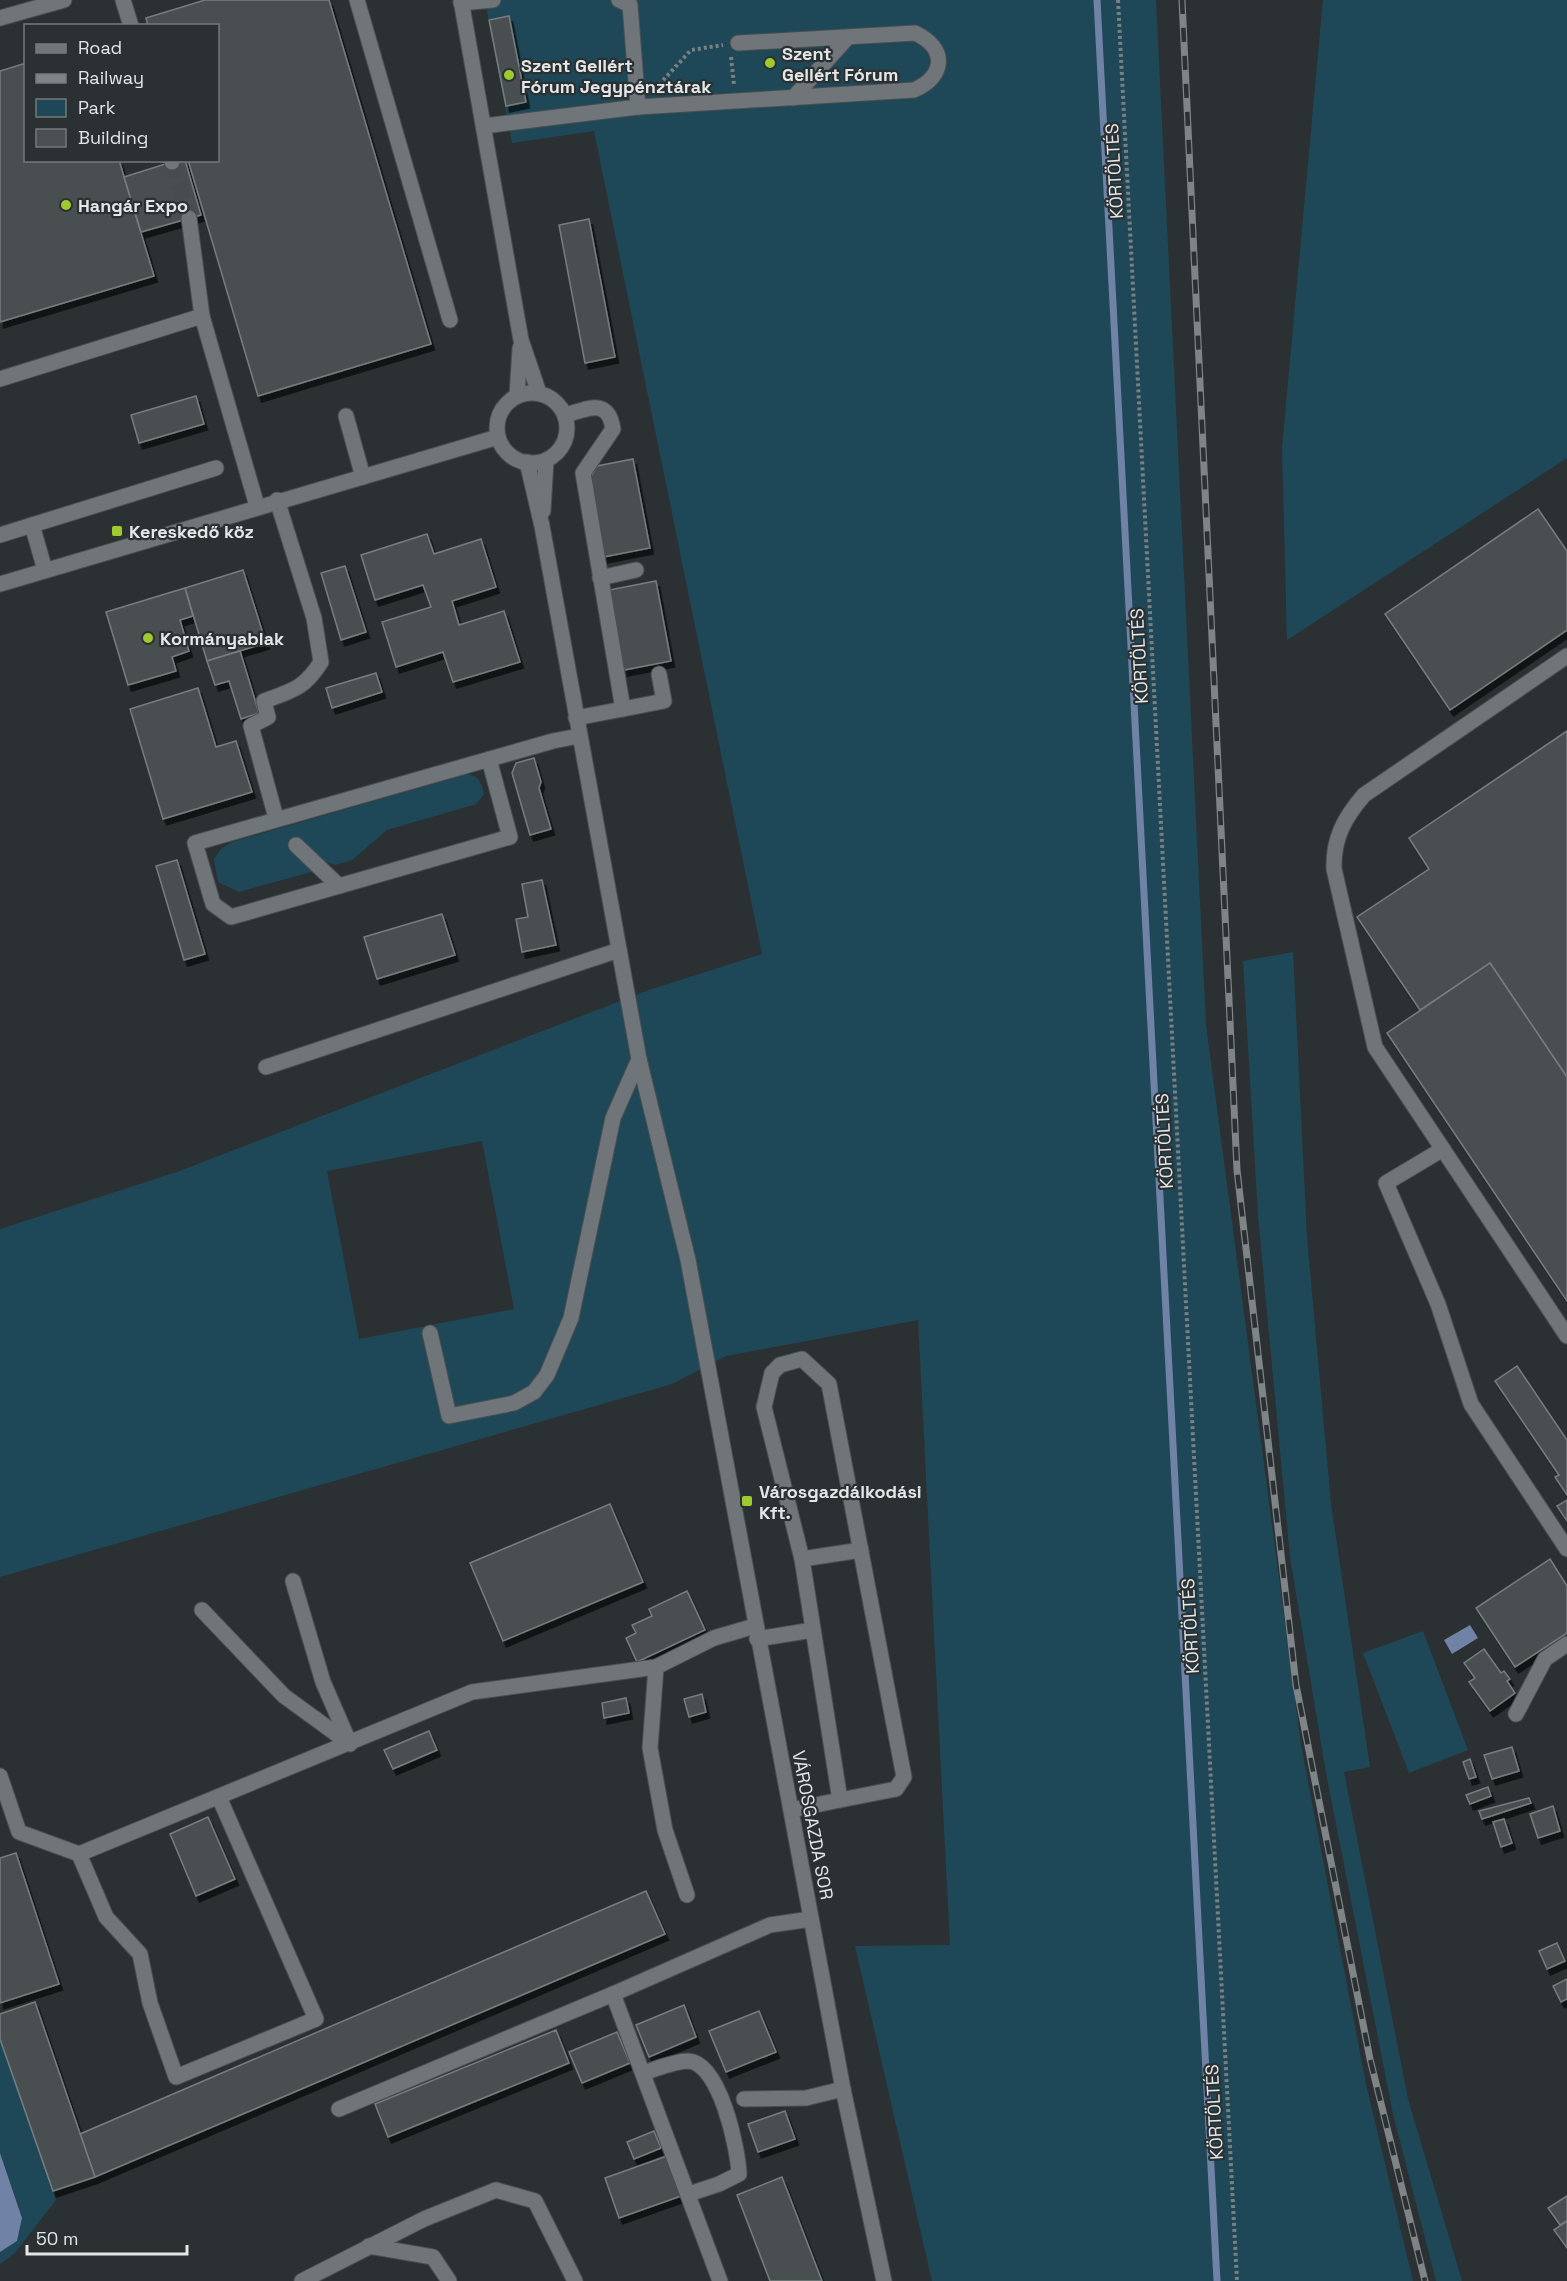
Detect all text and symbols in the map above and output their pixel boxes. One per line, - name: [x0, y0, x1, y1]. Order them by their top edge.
- legend: [24, 24, 219, 162]
- text: Road: [78, 36, 122, 59]
- place label: Szent Gellért Fórum: [782, 42, 898, 86]
- place label: Szent Gellért Fórum Jegypénztárak: [521, 54, 711, 98]
- marker: Szent Gellért Fórum: [763, 56, 777, 70]
- text: Railway: [78, 66, 144, 89]
- marker: Szent Gellért Fórum Jegypénztárak: [502, 68, 516, 82]
- text: Park: [78, 96, 116, 119]
- street label: KÖRTÖLTÉS: [1100, 123, 1128, 219]
- text: Building: [78, 126, 148, 149]
- place label: Hangár Expo: [78, 194, 188, 217]
- marker: Hangár Expo: [59, 198, 73, 212]
- place label: Kereskedő köz: [129, 520, 254, 543]
- marker: Kereskedő köz: [110, 524, 124, 538]
- street label: KÖRTÖLTÉS: [1125, 608, 1153, 704]
- place label: Kormányablak: [160, 627, 284, 650]
- marker: Kormányablak: [141, 631, 155, 645]
- street label: KÖRTÖLTÉS: [1150, 1093, 1178, 1189]
- place label: Városgazdálkodási Kft.: [759, 1480, 922, 1524]
- marker: Városgazdálkodási Kft.: [740, 1494, 754, 1508]
- street label: KÖRTÖLTÉS: [1176, 1578, 1204, 1674]
- street label: VÁROSGAZDA SOR: [787, 1748, 839, 1902]
- street label: KÖRTÖLTÉS: [1200, 2064, 1228, 2160]
- scale bar: [27, 2218, 188, 2256]
- text: 50 m: [36, 2227, 78, 2250]

